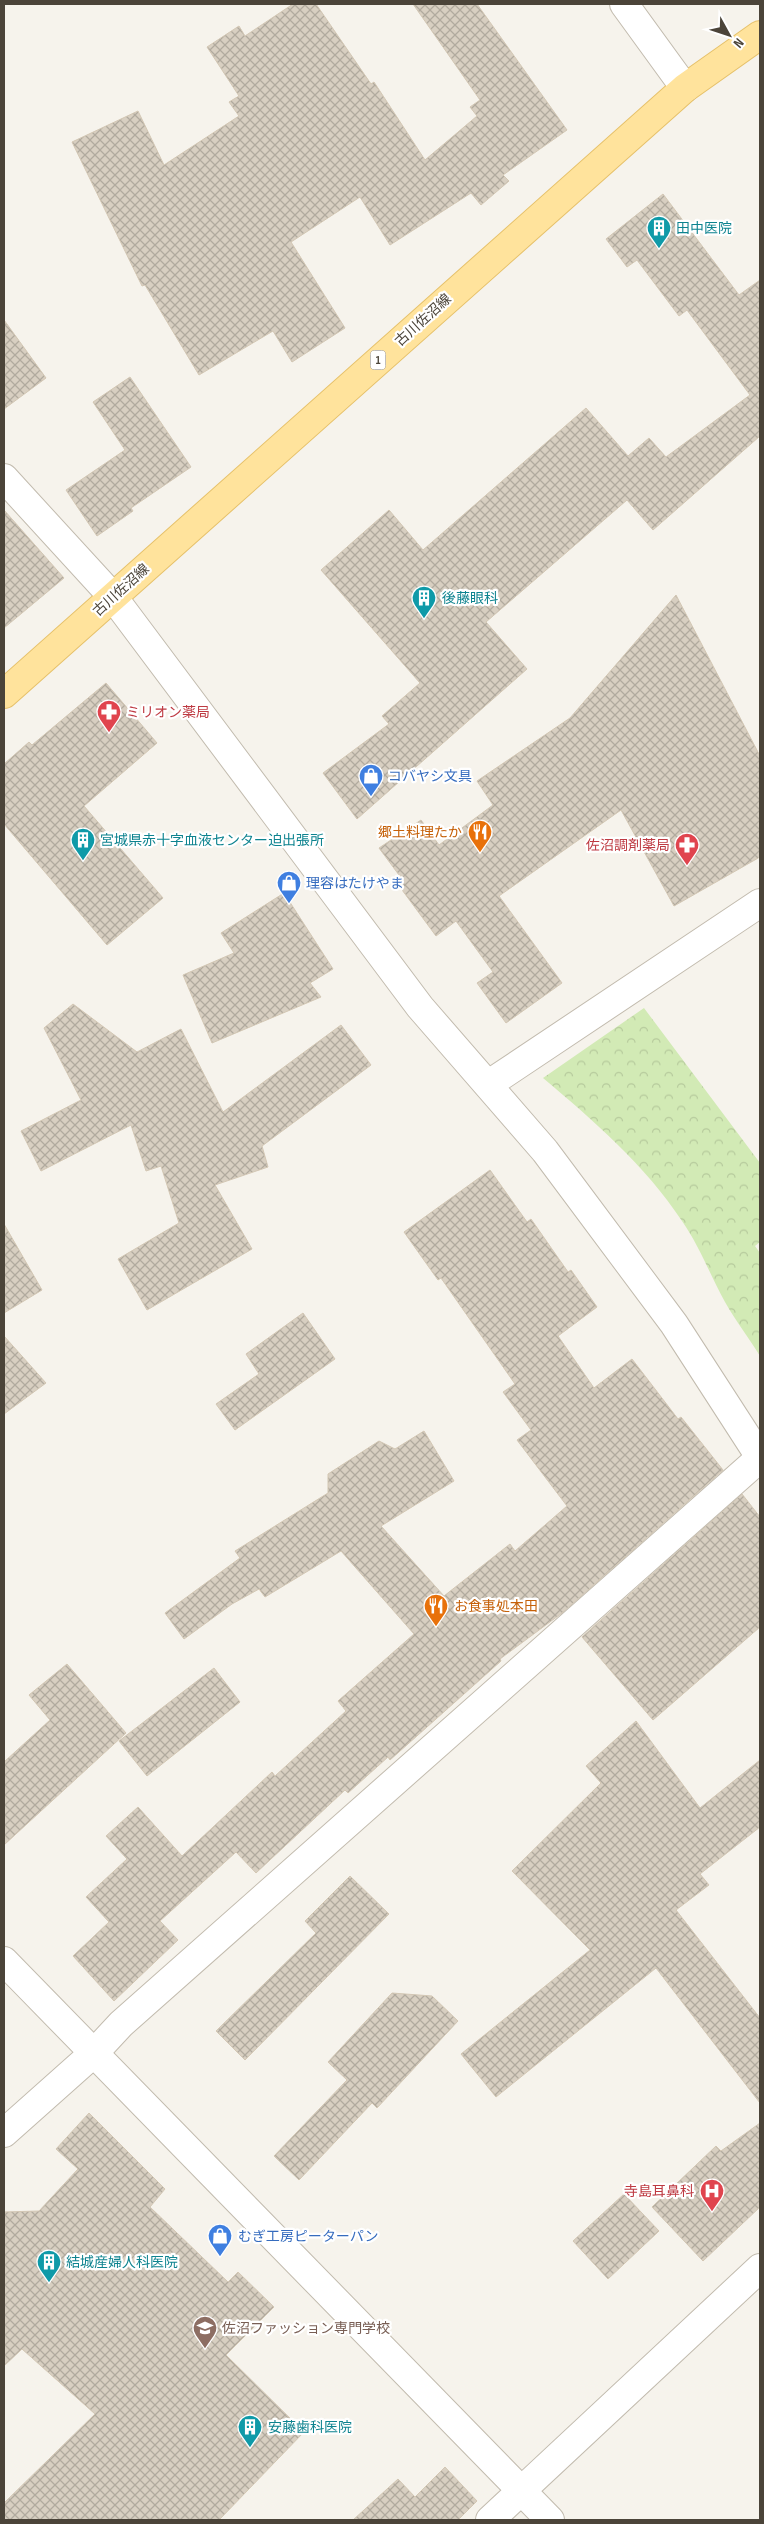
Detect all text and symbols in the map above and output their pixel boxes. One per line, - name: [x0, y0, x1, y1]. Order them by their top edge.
- north arrow: [704, 10, 754, 60]
- text: N: [730, 35, 747, 51]
- building icon: 田中医院: [646, 215, 672, 249]
- place label: 田中医院: [676, 220, 732, 237]
- street label: 古川佐沼線: [391, 290, 455, 350]
- road number: 1: [370, 350, 386, 370]
- street label: 古川佐沼線: [89, 560, 153, 620]
- building icon: 後藤眼科: [411, 585, 437, 619]
- place label: 後藤眼科: [442, 590, 498, 607]
- pharmacy icon: ミリオン薬局: [96, 699, 122, 733]
- place label: ミリオン薬局: [126, 704, 210, 721]
- shop icon: コバヤシ文具: [358, 763, 384, 797]
- place label: コバヤシ文具: [388, 768, 472, 785]
- restaurant icon: 郷土料理たか: [467, 819, 493, 853]
- place label: 郷土料理たか: [378, 824, 462, 841]
- building icon: 宮城県赤十字血液センター迫出張所: [70, 827, 96, 861]
- place label: 宮城県赤十字血液センター迫出張所: [100, 832, 324, 849]
- pharmacy icon: 佐沼調剤薬局: [674, 832, 700, 866]
- place label: 佐沼調剤薬局: [586, 837, 670, 854]
- shop icon: 理容はたけやま: [276, 870, 302, 904]
- place label: 理容はたけやま: [306, 875, 404, 892]
- restaurant icon: お食事処本田: [423, 1593, 449, 1627]
- place label: お食事処本田: [454, 1598, 538, 1615]
- hospital icon: 寺島耳鼻科: [699, 2178, 725, 2212]
- place label: 寺島耳鼻科: [624, 2183, 694, 2200]
- shop icon: むぎ工房ピーターパン: [207, 2223, 233, 2257]
- place label: むぎ工房ピーターパン: [238, 2228, 379, 2245]
- building icon: 結城産婦人科医院: [36, 2249, 62, 2283]
- place label: 結城産婦人科医院: [66, 2254, 178, 2271]
- school or university icon: 佐沼ファッション専門学校: [192, 2315, 218, 2349]
- place label: 佐沼ファッション専門学校: [222, 2320, 390, 2337]
- building icon: 安藤歯科医院: [237, 2414, 263, 2448]
- place label: 安藤歯科医院: [268, 2419, 352, 2436]

